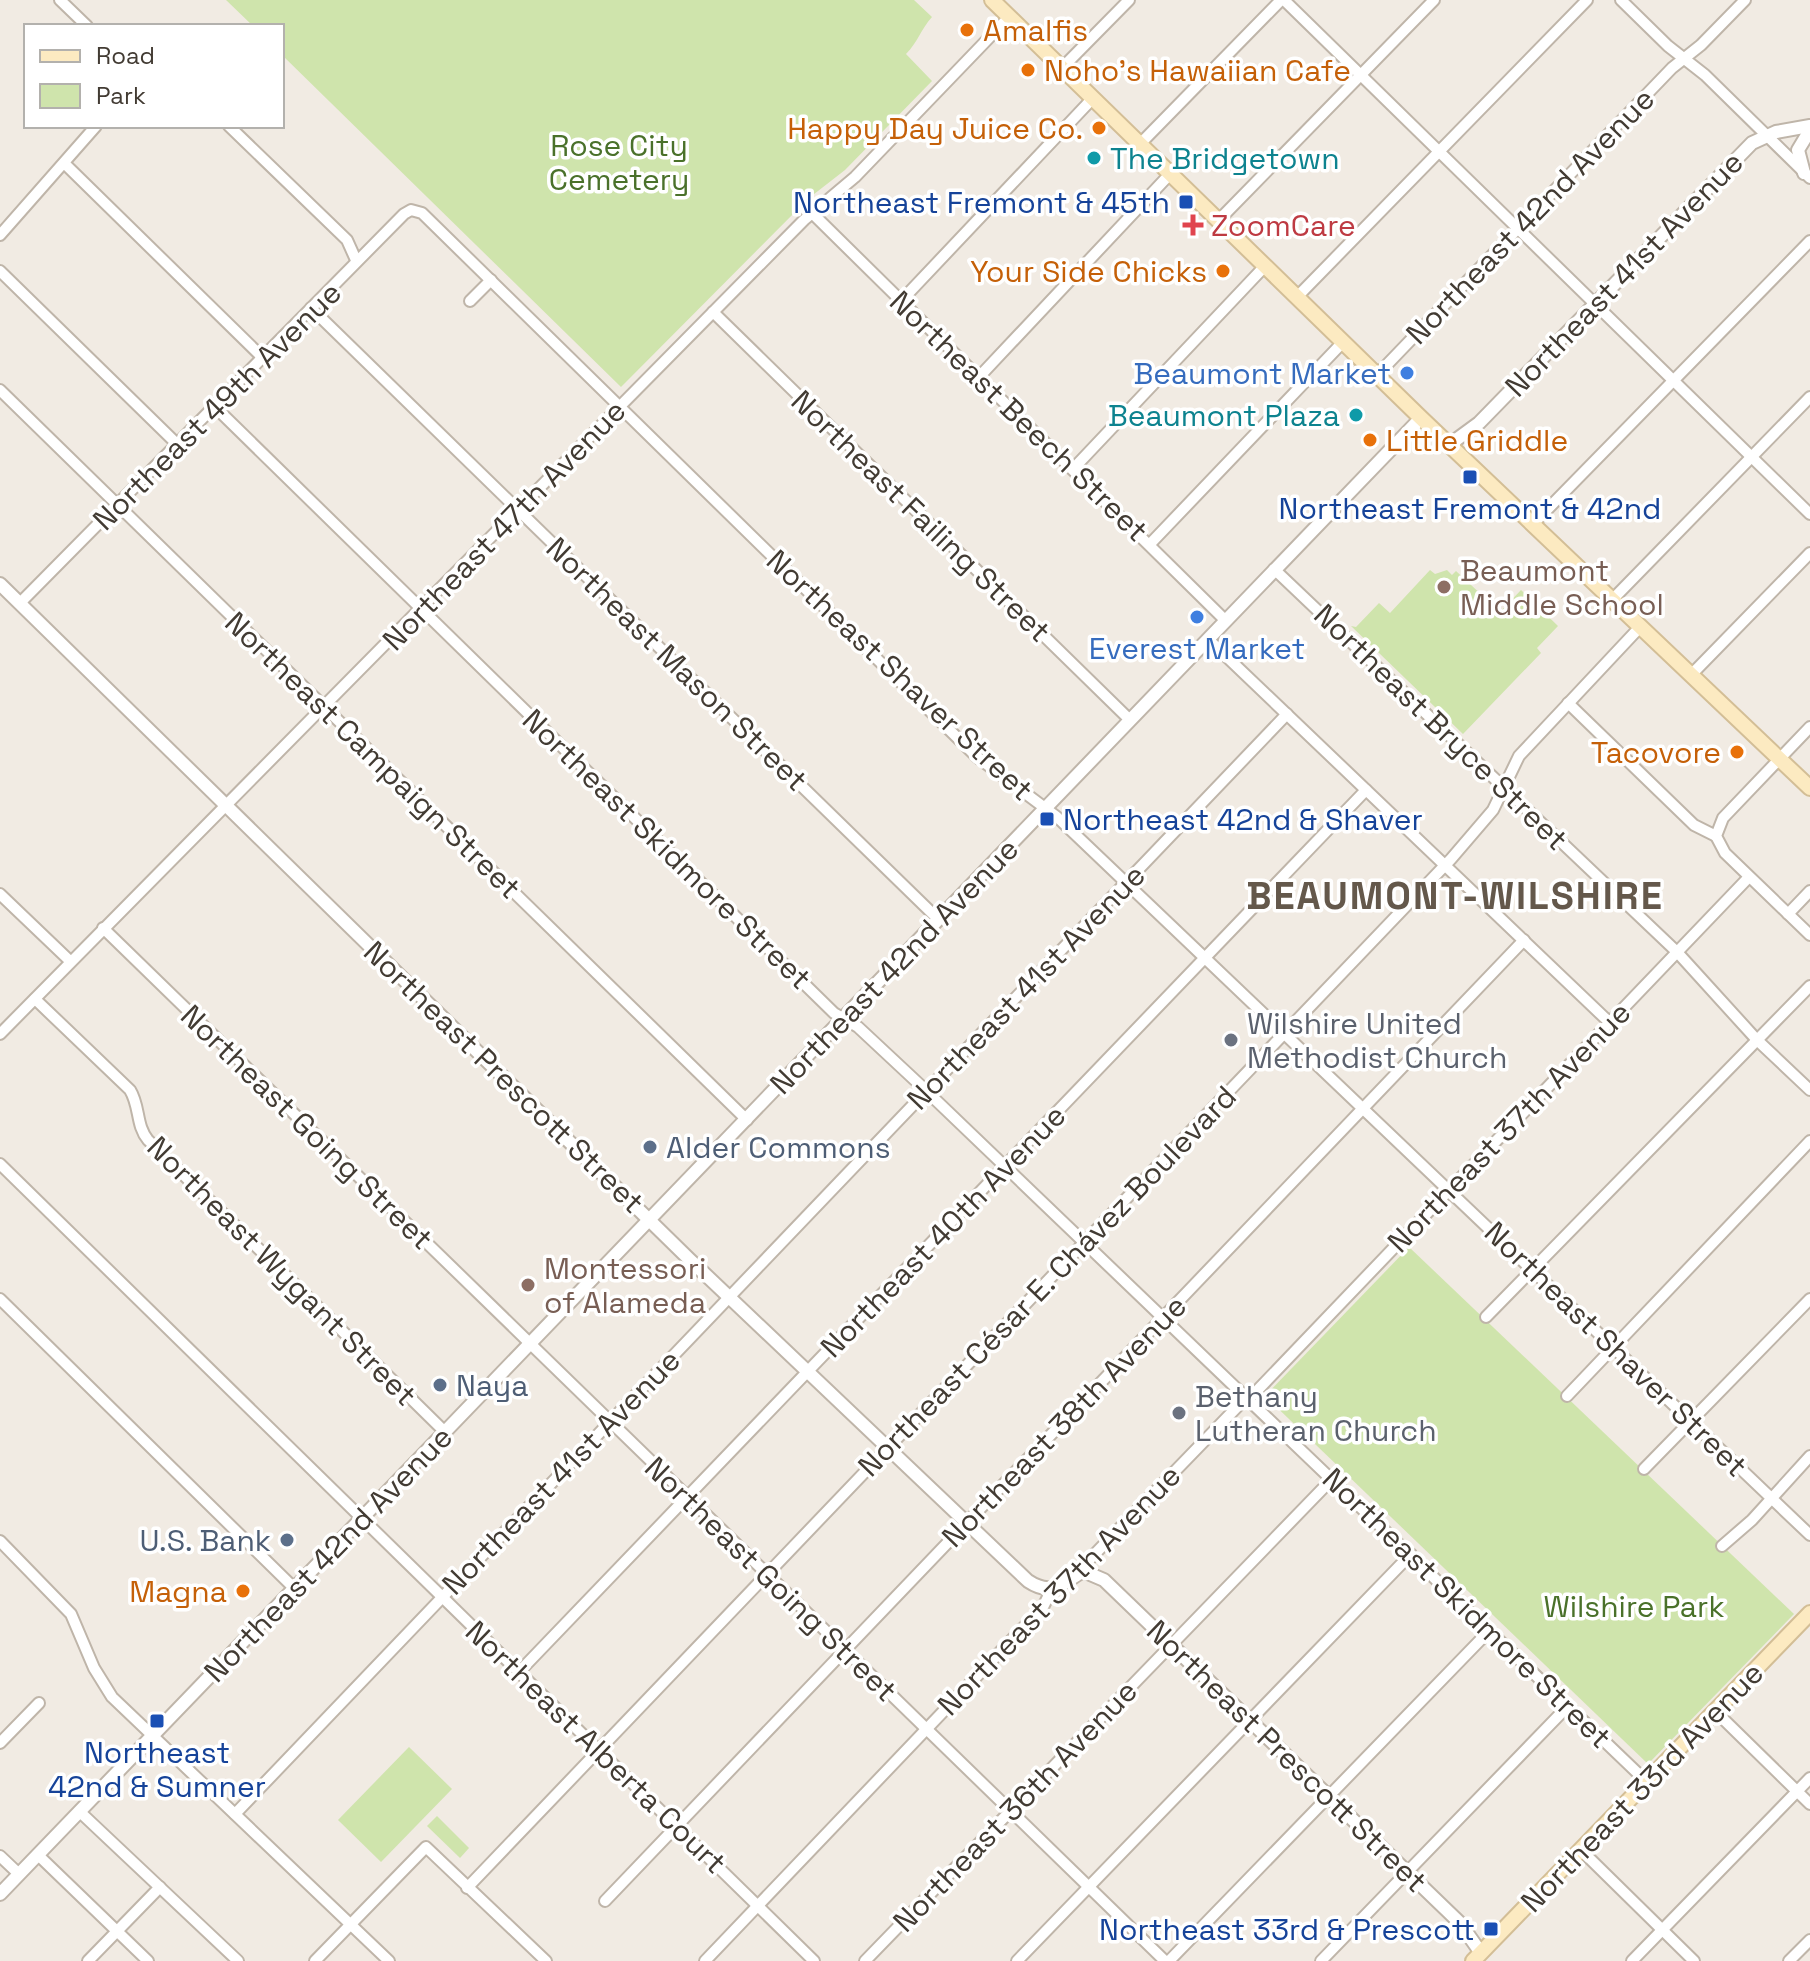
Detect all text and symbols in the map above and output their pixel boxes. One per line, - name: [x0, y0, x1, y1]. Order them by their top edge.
- place label: Amalfis: [983, 11, 1088, 50]
- marker: Amalfis: [958, 21, 976, 39]
- legend: [24, 24, 284, 128]
- text: Road: [96, 40, 155, 71]
- place label: Noho's Hawaiian Cafe: [1044, 51, 1351, 90]
- marker: Noho's Hawaiian Cafe: [1019, 61, 1037, 79]
- text: Park: [96, 80, 146, 111]
- street label: Northeast 42nd Avenue: [1397, 80, 1663, 352]
- place label: Happy Day Juice Co.: [787, 109, 1083, 148]
- marker: Happy Day Juice Co.: [1090, 119, 1108, 137]
- park label: Rose City Cemetery: [549, 126, 689, 199]
- place label: The Bridgetown: [1110, 139, 1340, 178]
- street label: Northeast 41st Avenue: [1496, 143, 1752, 405]
- marker: The Bridgetown: [1085, 149, 1103, 167]
- place label: Northeast Fremont & 45th: [793, 183, 1170, 222]
- marker: Northeast Fremont & 45th: [1177, 193, 1195, 211]
- place label: ZoomCare: [1211, 206, 1356, 245]
- marker: ZoomCare: [1182, 214, 1204, 236]
- place label: Your Side Chicks: [970, 252, 1207, 291]
- marker: Your Side Chicks: [1214, 262, 1232, 280]
- street label: Northeast 49th Avenue: [84, 273, 350, 539]
- street label: Northeast Beech Street: [881, 282, 1157, 550]
- place label: Beaumont Market: [1134, 354, 1391, 393]
- marker: Beaumont Market: [1398, 364, 1416, 382]
- street label: Northeast Failing Street: [783, 382, 1059, 650]
- street label: Northeast 47th Avenue: [374, 391, 634, 659]
- place label: Beaumont Plaza: [1108, 396, 1340, 435]
- marker: Beaumont Plaza: [1347, 406, 1365, 424]
- place label: Little Griddle: [1386, 421, 1568, 460]
- marker: Little Griddle: [1361, 431, 1379, 449]
- marker: Northeast Fremont & 42nd: [1461, 468, 1479, 486]
- place label: Northeast Fremont & 42nd: [1279, 489, 1661, 528]
- street label: Northeast Mason Street: [538, 529, 816, 799]
- street label: Northeast Shaver Street: [758, 541, 1042, 809]
- place label: Beaumont Middle School: [1460, 551, 1664, 624]
- marker: Beaumont Middle School: [1435, 578, 1453, 596]
- street label: Northeast Bryce Street: [1306, 595, 1576, 859]
- street label: Northeast Campaign Street: [217, 603, 529, 907]
- marker: Everest Market: [1188, 608, 1206, 626]
- place label: Everest Market: [1089, 629, 1305, 668]
- street label: Northeast Skidmore Street: [514, 700, 820, 998]
- place label: Tacovore: [1591, 733, 1721, 772]
- marker: Tacovore: [1728, 743, 1746, 761]
- place label: Northeast 42nd & Shaver: [1063, 800, 1423, 839]
- marker: Northeast 42nd & Shaver: [1038, 810, 1056, 828]
- street label: Northeast 42nd Avenue: [761, 830, 1027, 1102]
- street label: Northeast 41st Avenue: [898, 856, 1154, 1118]
- district label: BEAUMONT-WILSHIRE: [1246, 872, 1664, 920]
- street label: Northeast Prescott Street: [355, 933, 653, 1221]
- street label: Northeast 37th Avenue: [1379, 993, 1639, 1261]
- street label: Northeast Going Street: [172, 996, 442, 1258]
- place label: Wilshire United Methodist Church: [1247, 1004, 1507, 1077]
- marker: Wilshire United Methodist Church: [1222, 1031, 1240, 1049]
- street label: Northeast César E. Chávez Boulevard: [849, 1077, 1245, 1485]
- street label: Northeast 40th Avenue: [812, 1096, 1074, 1366]
- street label: Northeast Wygant Street: [139, 1128, 425, 1414]
- place label: Alder Commons: [666, 1128, 891, 1167]
- marker: Alder Commons: [641, 1138, 659, 1156]
- street label: Northeast Shaver Street: [1476, 1213, 1756, 1485]
- place label: Montessori of Alameda: [544, 1249, 706, 1322]
- marker: Montessori of Alameda: [519, 1276, 537, 1294]
- street label: Northeast 38th Avenue: [933, 1287, 1195, 1555]
- street label: Northeast 41st Avenue: [433, 1341, 689, 1603]
- place label: Naya: [456, 1366, 528, 1405]
- marker: Naya: [431, 1376, 449, 1394]
- place label: Bethany Lutheran Church: [1195, 1377, 1437, 1450]
- marker: Bethany Lutheran Church: [1170, 1404, 1188, 1422]
- street label: Northeast 42nd Avenue: [195, 1418, 461, 1690]
- street label: Northeast Going Street: [636, 1448, 906, 1710]
- street label: Northeast 37th Avenue: [929, 1456, 1189, 1724]
- street label: Northeast Skidmore Street: [1314, 1459, 1620, 1757]
- place label: U.S. Bank: [140, 1521, 271, 1560]
- marker: U.S. Bank: [278, 1531, 296, 1549]
- place label: Magna: [129, 1572, 227, 1611]
- marker: Magna: [234, 1582, 252, 1600]
- park label: Wilshire Park: [1543, 1587, 1725, 1626]
- street label: Northeast Alberta Court: [457, 1612, 735, 1882]
- street label: Northeast Prescott Street: [1138, 1612, 1436, 1900]
- street label: Northeast 33rd Avenue: [1512, 1654, 1772, 1920]
- street label: Northeast 36th Avenue: [884, 1672, 1146, 1940]
- marker: Northeast 42nd & Sumner: [148, 1712, 166, 1730]
- place label: Northeast 42nd & Sumner: [48, 1733, 266, 1806]
- place label: Northeast 33rd & Prescott: [1099, 1910, 1475, 1949]
- marker: Northeast 33rd & Prescott: [1482, 1920, 1500, 1938]

